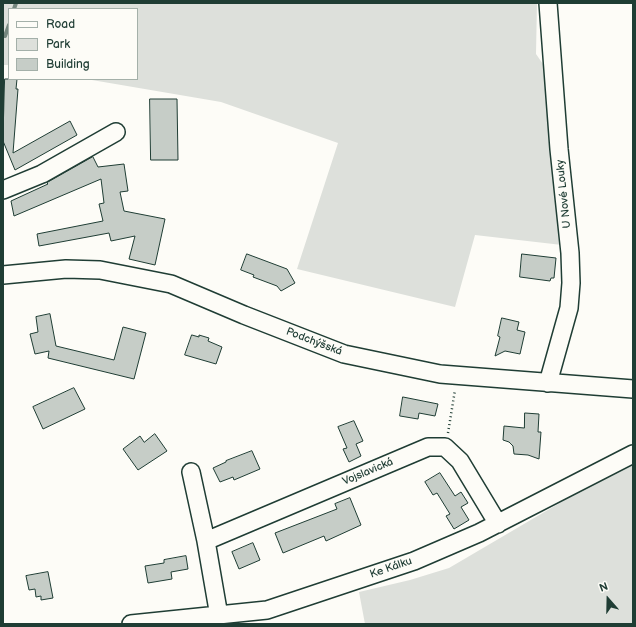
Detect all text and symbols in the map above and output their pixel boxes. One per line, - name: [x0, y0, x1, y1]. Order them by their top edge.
- legend: [8, 8, 138, 80]
- text: Road: [46, 17, 75, 32]
- text: Park: [46, 37, 70, 52]
- text: Building: [46, 57, 90, 72]
- street label: U Nové Louky: [554, 159, 574, 229]
- street label: Podchýšská: [284, 325, 344, 359]
- street label: Vojslavická: [341, 455, 395, 489]
- street label: Ke Kálku: [368, 555, 414, 581]
- north arrow: [588, 579, 628, 619]
- text: N: [598, 580, 610, 595]

